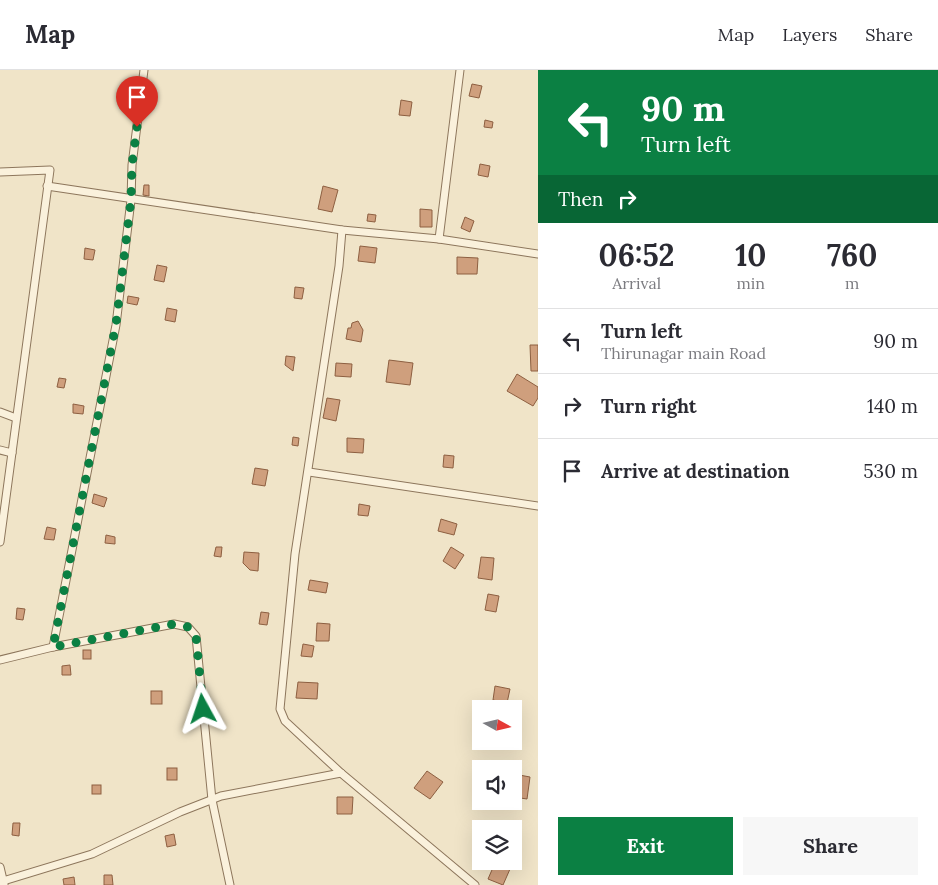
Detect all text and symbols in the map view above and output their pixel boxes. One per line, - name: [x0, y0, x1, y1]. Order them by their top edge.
- text: Map: [25, 19, 75, 50]
- text: Map: [718, 23, 754, 46]
- text: Layers: [782, 23, 837, 46]
- text: Share: [865, 23, 913, 46]
- pin: [116, 76, 158, 127]
- icon: arrive: [123, 83, 151, 111]
- text: 90 m: [641, 86, 725, 131]
- icon: left: [558, 90, 623, 155]
- text: Turn left: [641, 130, 731, 158]
- icon: right: [613, 185, 641, 213]
- text: Then: [558, 187, 603, 211]
- text: 06:52: [599, 236, 675, 274]
- text: 10: [735, 236, 766, 274]
- text: 760: [827, 236, 877, 274]
- text: Arrival: [612, 273, 661, 293]
- text: min: [737, 273, 765, 293]
- text: m: [845, 273, 859, 293]
- text: Turn left: [601, 319, 682, 343]
- icon: left: [558, 327, 586, 355]
- text: 90 m: [873, 329, 918, 353]
- text: Thirunagar main Road: [601, 343, 766, 363]
- icon: right: [558, 392, 586, 420]
- text: Turn right: [601, 394, 697, 418]
- text: 140 m: [867, 394, 918, 418]
- icon: arrive: [558, 457, 586, 485]
- text: Arrive at destination: [601, 459, 790, 483]
- text: 530 m: [863, 459, 918, 483]
- position arrow: [176, 682, 228, 734]
- north arrow: [472, 700, 522, 750]
- map controls: [472, 700, 522, 870]
- button: sound: [472, 760, 522, 810]
- button: Exit: [558, 817, 733, 875]
- button: Share: [743, 817, 918, 875]
- button: layers: [472, 820, 522, 870]

